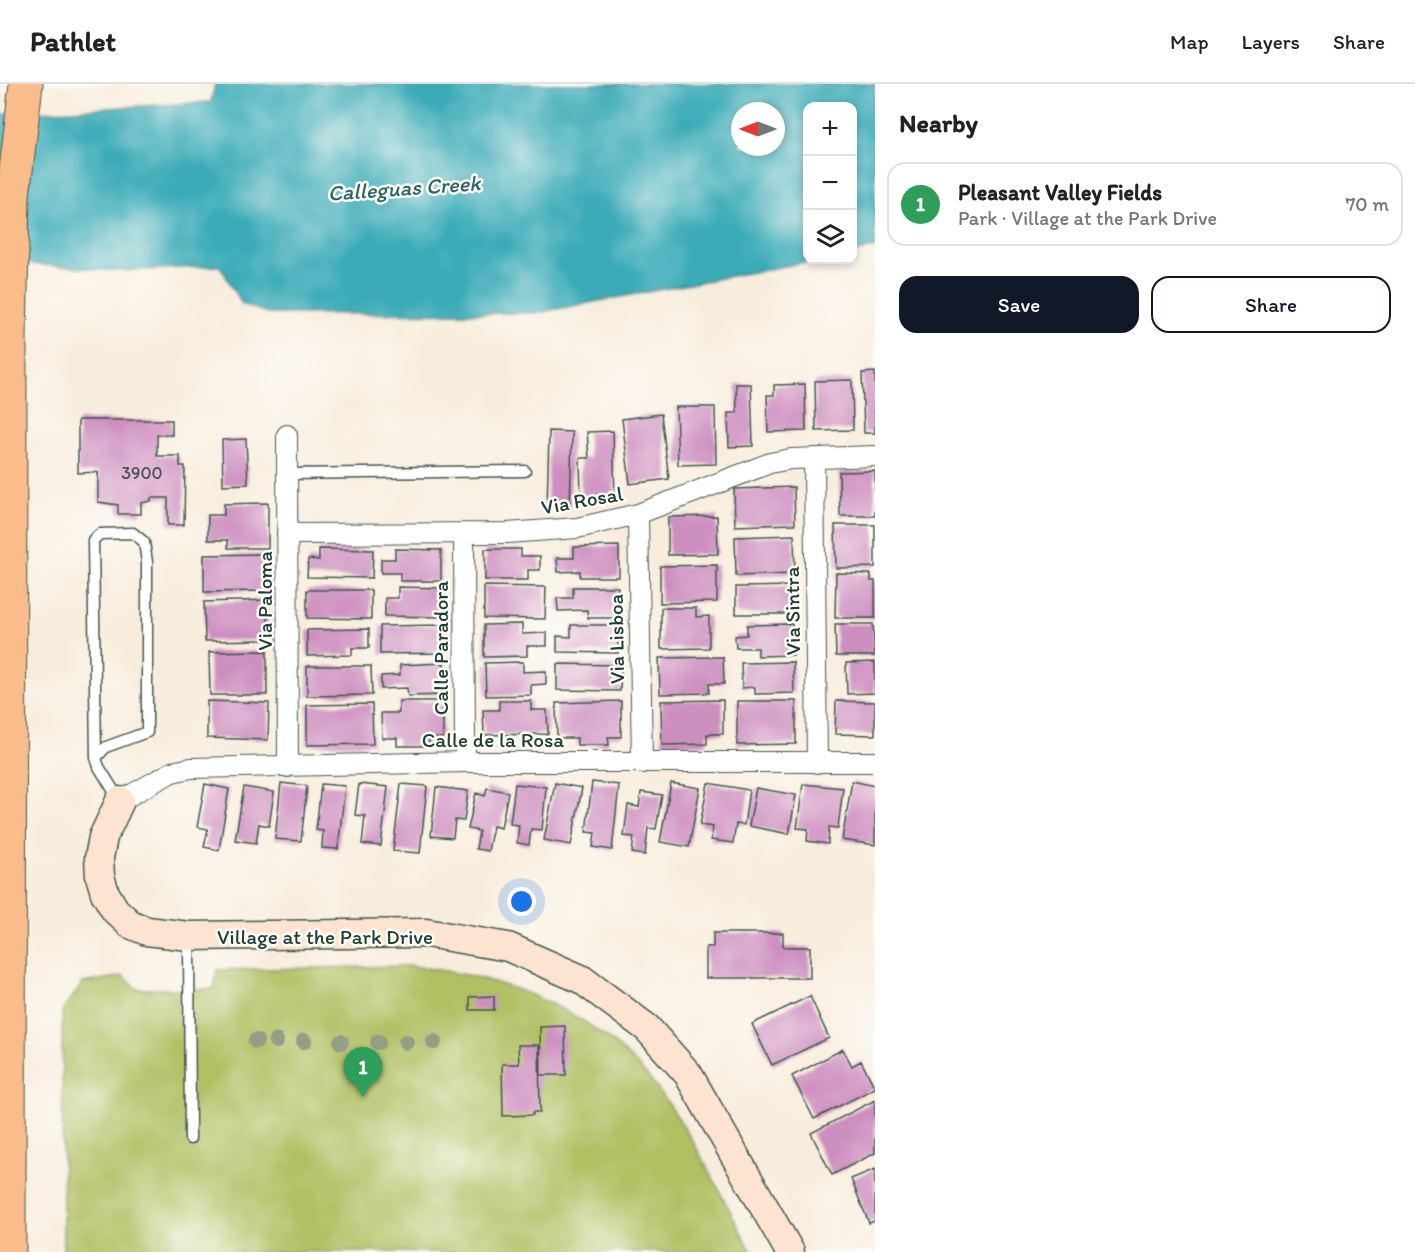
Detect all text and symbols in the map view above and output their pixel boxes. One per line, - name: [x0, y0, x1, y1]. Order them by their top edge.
- text: Pathlet: [30, 24, 116, 58]
- text: Map: [1170, 29, 1209, 54]
- text: Layers: [1242, 29, 1300, 54]
- text: Share: [1333, 29, 1385, 54]
- north arrow: [731, 102, 785, 156]
- map controls: [803, 102, 857, 264]
- button: +: [803, 102, 857, 156]
- text: Nearby: [899, 107, 978, 139]
- button: −: [803, 156, 857, 210]
- water label: Calleguas Creek: [327, 169, 483, 207]
- text: Pleasant Valley Fields: [958, 179, 1162, 206]
- text: 1: [916, 192, 925, 216]
- text: 70 m: [1345, 192, 1389, 216]
- text: Park · Village at the Park Drive: [958, 206, 1217, 230]
- button: layers: [803, 210, 857, 264]
- button: Save: [899, 276, 1139, 333]
- button: Share: [1151, 276, 1391, 333]
- house number: 3900: [121, 462, 163, 484]
- street label: Via Rosal: [539, 480, 625, 519]
- street label: Via Paloma: [252, 551, 277, 651]
- street label: Via Sintra: [779, 566, 805, 656]
- street label: Calle Paradora: [428, 581, 453, 715]
- street label: Via Lisboa: [603, 594, 629, 684]
- street label: Calle de la Rosa: [422, 727, 564, 752]
- your location: [507, 887, 536, 916]
- street label: Village at the Park Drive: [217, 924, 433, 949]
- pin: 1: [344, 1048, 382, 1097]

